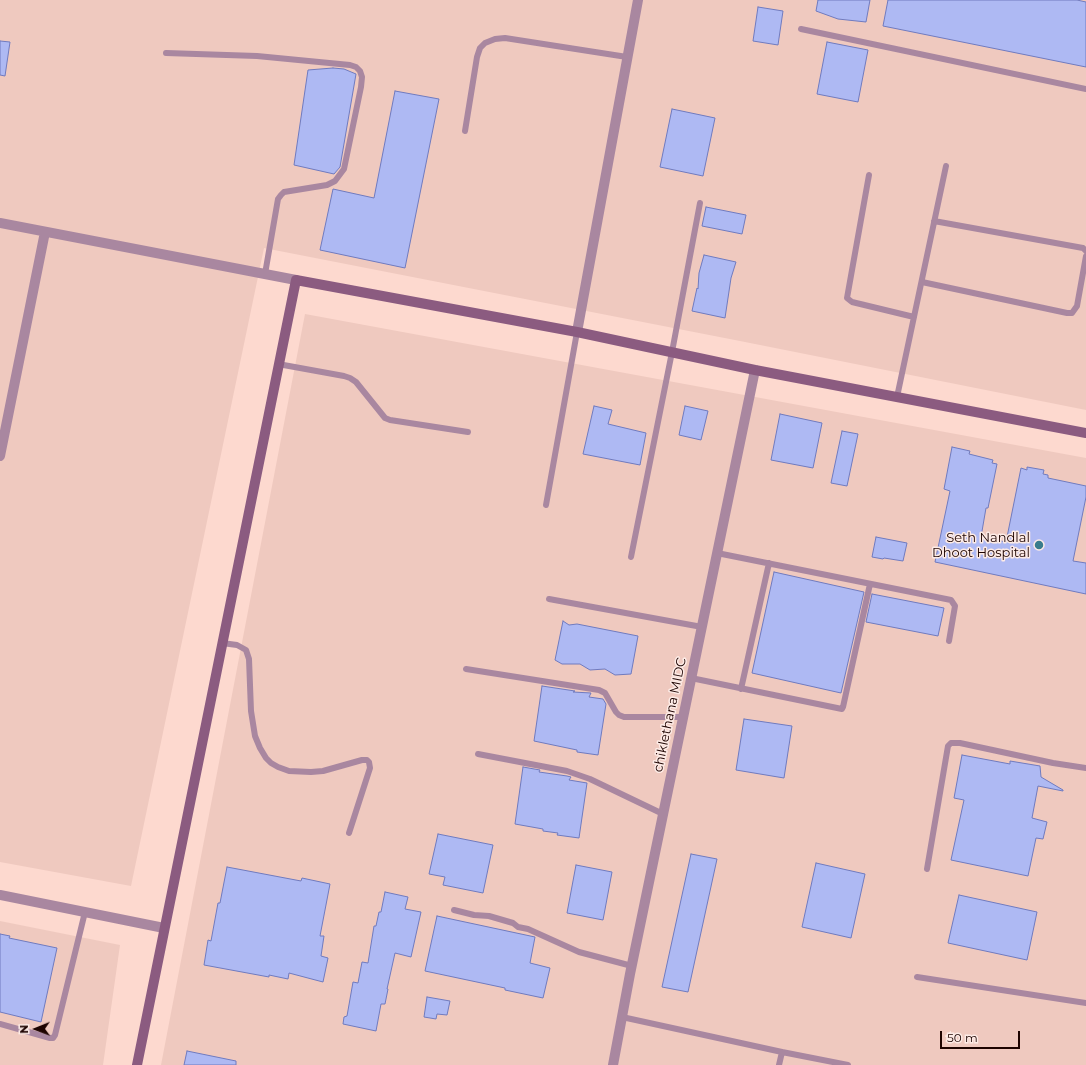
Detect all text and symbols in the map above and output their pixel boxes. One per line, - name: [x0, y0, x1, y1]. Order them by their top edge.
- place label: Seth Nandlal Dhoot Hospital: [932, 530, 1030, 561]
- marker: Seth Nandlal Dhoot Hospital: [1033, 539, 1045, 551]
- street label: chiklethana MIDC: [650, 656, 690, 774]
- north arrow: [16, 1009, 56, 1049]
- scale bar: [942, 1023, 1022, 1049]
- text: N: [17, 1025, 31, 1034]
- text: 50 m: [947, 1030, 978, 1045]

